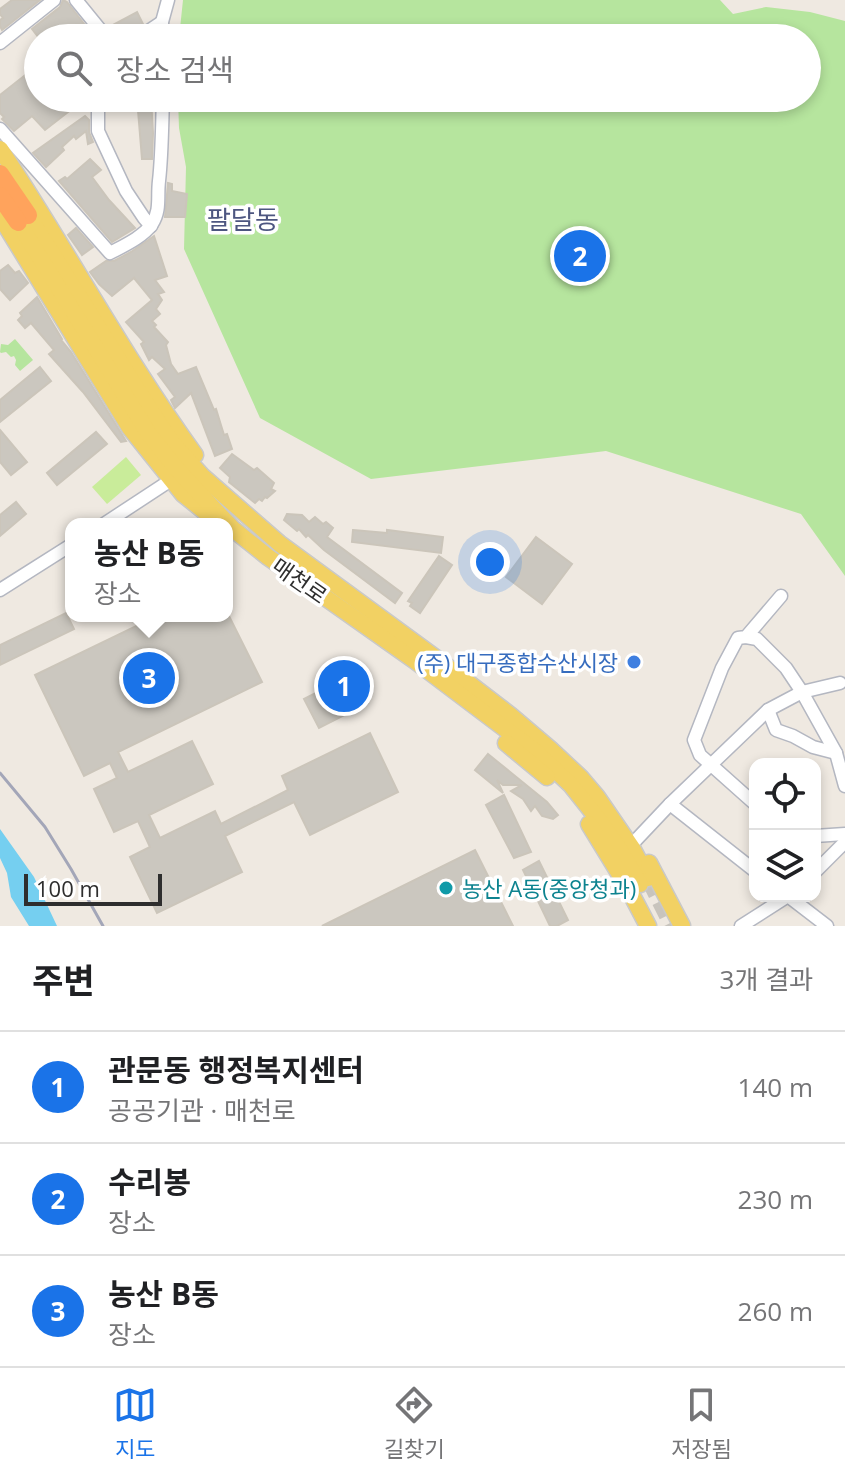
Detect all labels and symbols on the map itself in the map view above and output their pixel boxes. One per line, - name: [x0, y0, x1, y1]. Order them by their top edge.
- district label: 팔달동: [207, 201, 279, 237]
- pin: 2: [554, 226, 606, 286]
- your location: [470, 542, 510, 582]
- street label: 매천로: [267, 550, 333, 610]
- place label: (주) 대구종합수산시장: [417, 647, 618, 677]
- pin: 3: [123, 648, 175, 708]
- marker: (주) 대구종합수산시장: [625, 653, 643, 671]
- pin: 1: [318, 656, 370, 716]
- scale bar: [24, 870, 162, 906]
- place label: 농산 A동(중앙청과): [462, 873, 636, 903]
- marker: 농산 A동(중앙청과): [437, 879, 455, 897]

